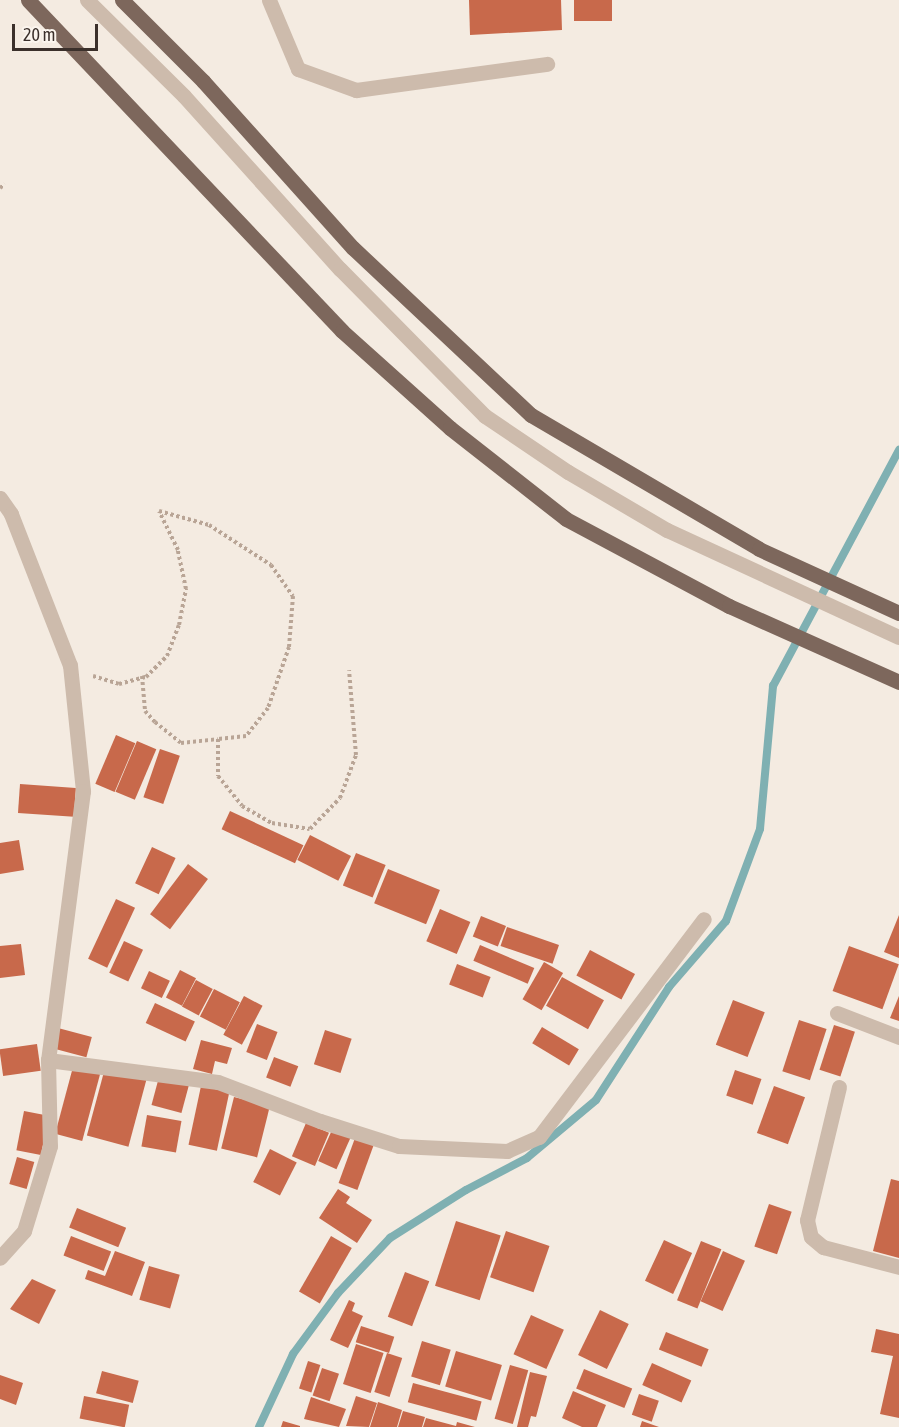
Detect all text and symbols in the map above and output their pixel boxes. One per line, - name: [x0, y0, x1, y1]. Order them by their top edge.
- scale bar: [15, 12, 100, 50]
- text: 20 m: [23, 24, 55, 45]

